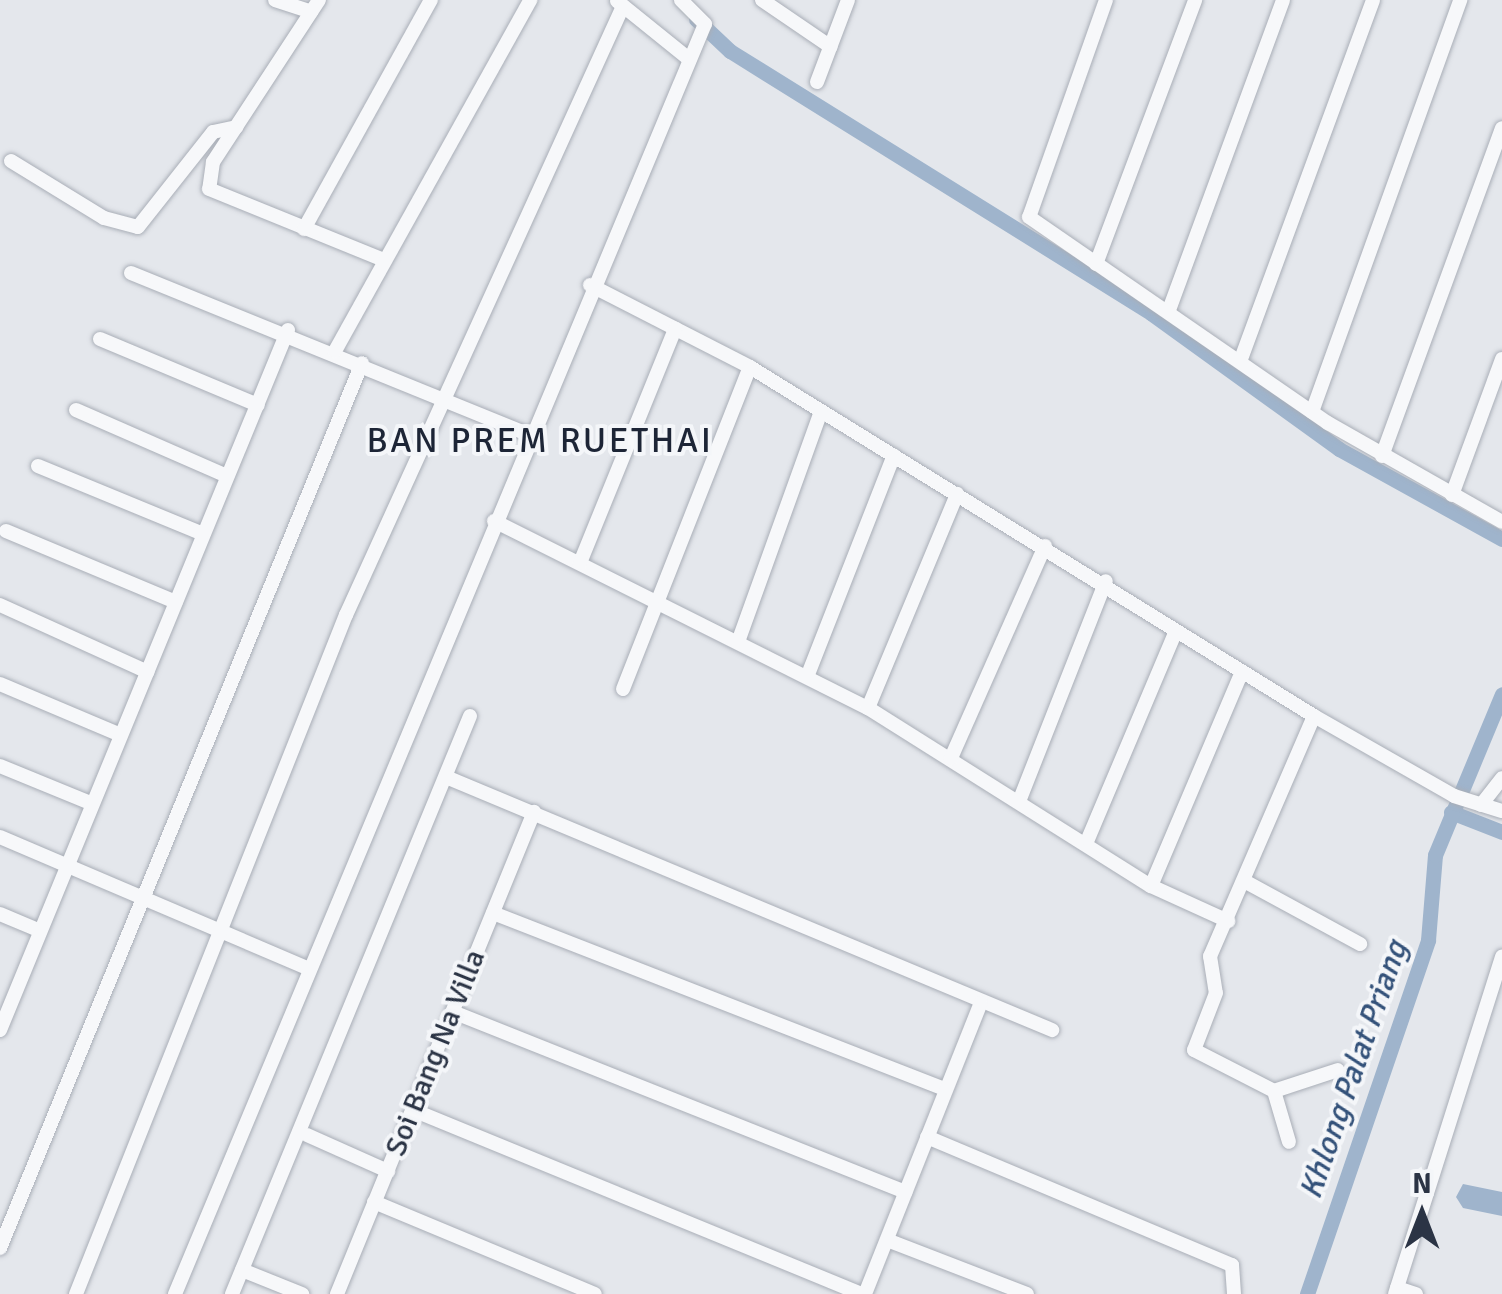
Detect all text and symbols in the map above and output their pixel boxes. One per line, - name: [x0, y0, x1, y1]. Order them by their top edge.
- district label: BAN PREM RUETHAI: [367, 420, 713, 462]
- water label: Khlong Palat Priang: [1292, 936, 1416, 1204]
- street label: Soi Bang Na Villa: [378, 945, 494, 1161]
- north arrow: [1372, 1164, 1472, 1264]
- text: N: [1412, 1167, 1432, 1201]

